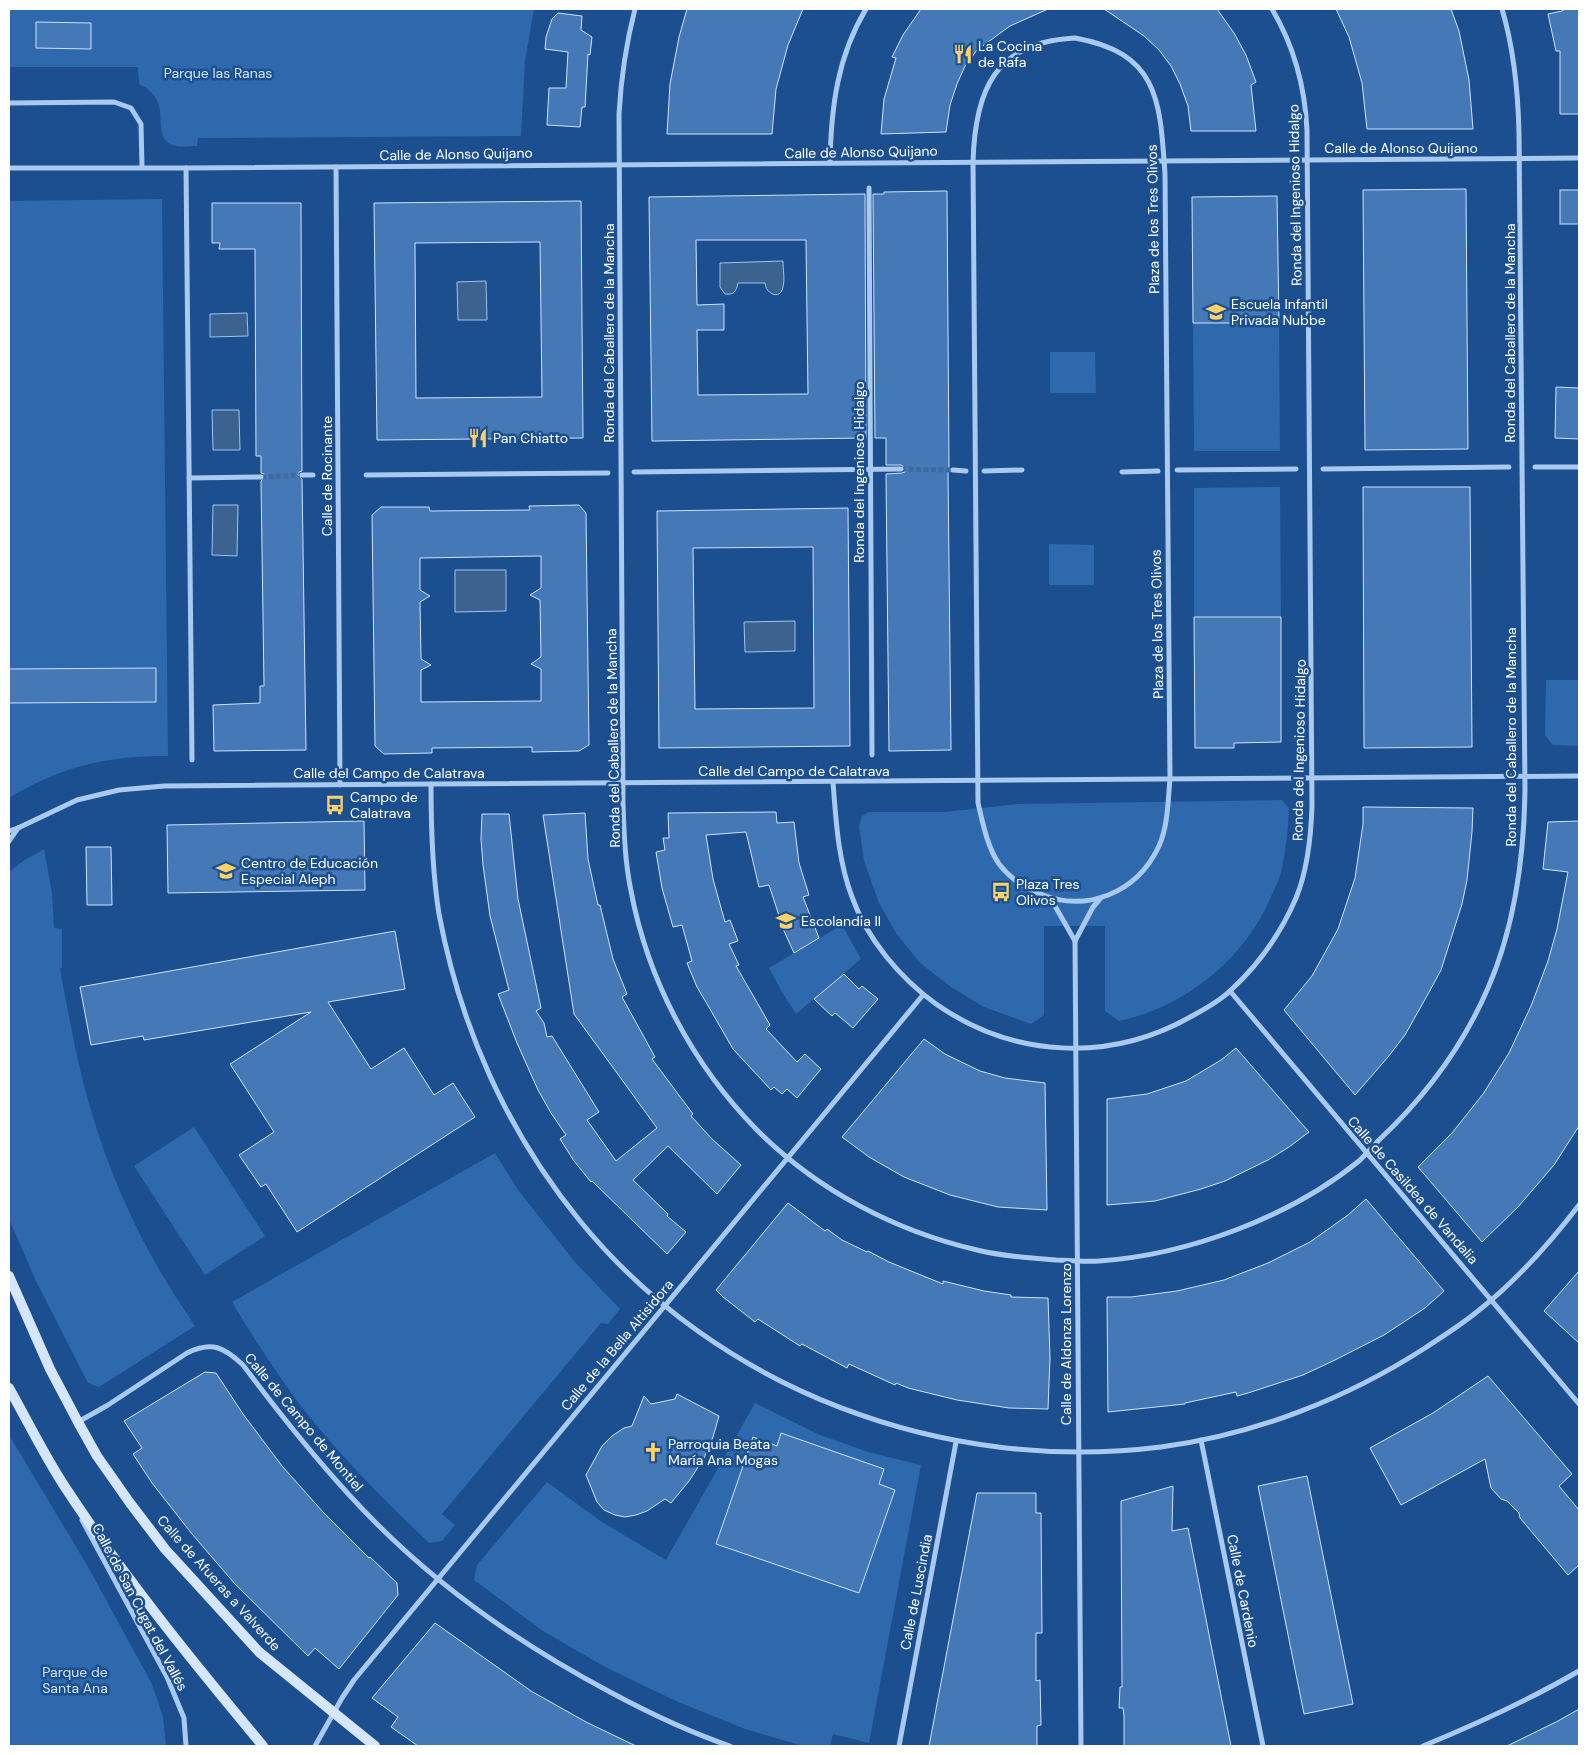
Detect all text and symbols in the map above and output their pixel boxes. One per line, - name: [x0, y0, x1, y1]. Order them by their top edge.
- place label: La Cocina de Rafa: [978, 37, 1042, 71]
- restaurant icon: La Cocina de Rafa: [952, 43, 974, 65]
- park label: Parque las Ranas: [164, 64, 272, 82]
- street label: Ronda del Ingenioso Hidalgo: [1284, 104, 1306, 286]
- street label: Calle de Alonso Quijano: [1324, 139, 1478, 157]
- street label: Calle de Alonso Quijano: [784, 142, 938, 162]
- street label: Calle de Alonso Quijano: [379, 144, 533, 164]
- street label: Plaza de los Tres Olivos: [1143, 144, 1163, 294]
- street label: Ronda del Caballero de la Mancha: [600, 223, 618, 443]
- street label: Ronda del Caballero de la Mancha: [1501, 223, 1519, 443]
- place label: Escuela Infantil Privada Nubbe: [1231, 295, 1328, 329]
- school or university icon: Escuela Infantil Privada Nubbe: [1205, 301, 1227, 323]
- street label: Ronda del Ingenioso Hidalgo: [850, 381, 868, 563]
- street label: Calle de Rocinante: [318, 416, 336, 536]
- restaurant icon: Pan Chiatto: [467, 427, 489, 449]
- place label: Pan Chiatto: [493, 429, 568, 447]
- street label: Plaza de los Tres Olivos: [1147, 549, 1167, 699]
- street label: Ronda del Caballero de la Mancha: [1502, 627, 1520, 847]
- street label: Ronda del Caballero de la Mancha: [602, 628, 624, 848]
- street label: Ronda del Ingenioso Hidalgo: [1288, 659, 1310, 841]
- street label: Calle del Campo de Calatrava: [698, 762, 890, 780]
- street label: Calle del Campo de Calatrava: [293, 764, 485, 782]
- place label: Campo de Calatrava: [350, 788, 418, 822]
- bus stop icon: Campo de Calatrava: [324, 794, 346, 816]
- place label: Centro de Educación Especial Aleph: [241, 854, 378, 888]
- school or university icon: Centro de Educación Especial Aleph: [215, 860, 237, 882]
- place label: Plaza Tres Olivos: [1016, 875, 1080, 909]
- bus stop icon: Plaza Tres Olivos: [990, 881, 1012, 903]
- school or university icon: Escolandia II: [775, 910, 797, 932]
- place label: Escolandia II: [801, 912, 881, 930]
- street label: Calle de Casildea de Vandalia: [1344, 1112, 1482, 1268]
- street label: Calle de Aldonza Lorenzo: [1057, 1263, 1075, 1425]
- street label: Calle de la Bella Altisidora: [557, 1276, 677, 1414]
- street label: Calle de Campo de Montiel: [241, 1349, 367, 1495]
- place label: Parroquia Beata María Ana Mogas: [668, 1435, 778, 1469]
- church icon: Parroquia Beata María Ana Mogas: [642, 1441, 664, 1463]
- street label: Calle de Afueras a Valverde: [153, 1511, 285, 1655]
- street label: Calle de San Cugat del Vallés: [88, 1520, 192, 1694]
- street label: Calle de Luscindia: [896, 1533, 936, 1651]
- street label: Calle de Cardenio: [1223, 1533, 1263, 1649]
- park label: Parque de Santa Ana: [42, 1663, 108, 1697]

